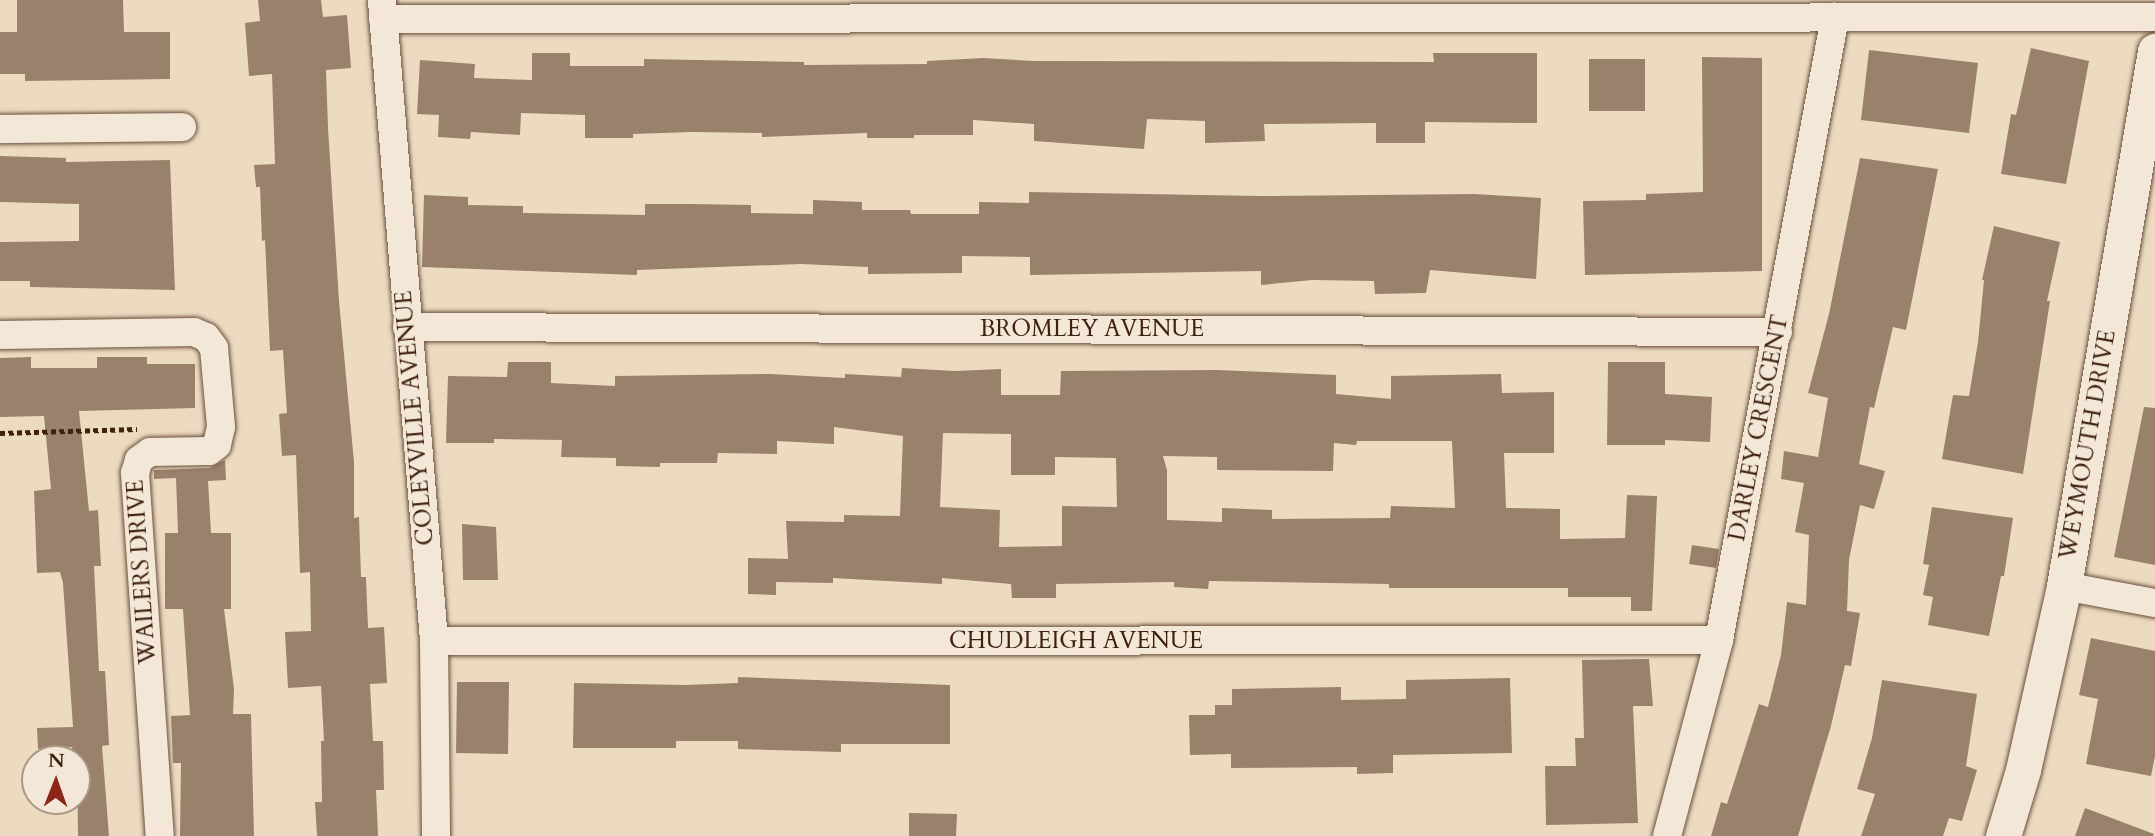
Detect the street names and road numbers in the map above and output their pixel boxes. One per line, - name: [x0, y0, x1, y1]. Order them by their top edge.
- street label: COLEYVILLE AVENUE: [390, 289, 440, 547]
- street label: DARLEY CRESCENT: [1724, 313, 1794, 543]
- street label: BROMLEY AVENUE: [980, 315, 1204, 343]
- street label: WEYMOUTH DRIVE: [2054, 328, 2122, 562]
- street label: WAILERS DRIVE: [122, 479, 162, 665]
- street label: CHUDLEIGH AVENUE: [949, 627, 1203, 655]

